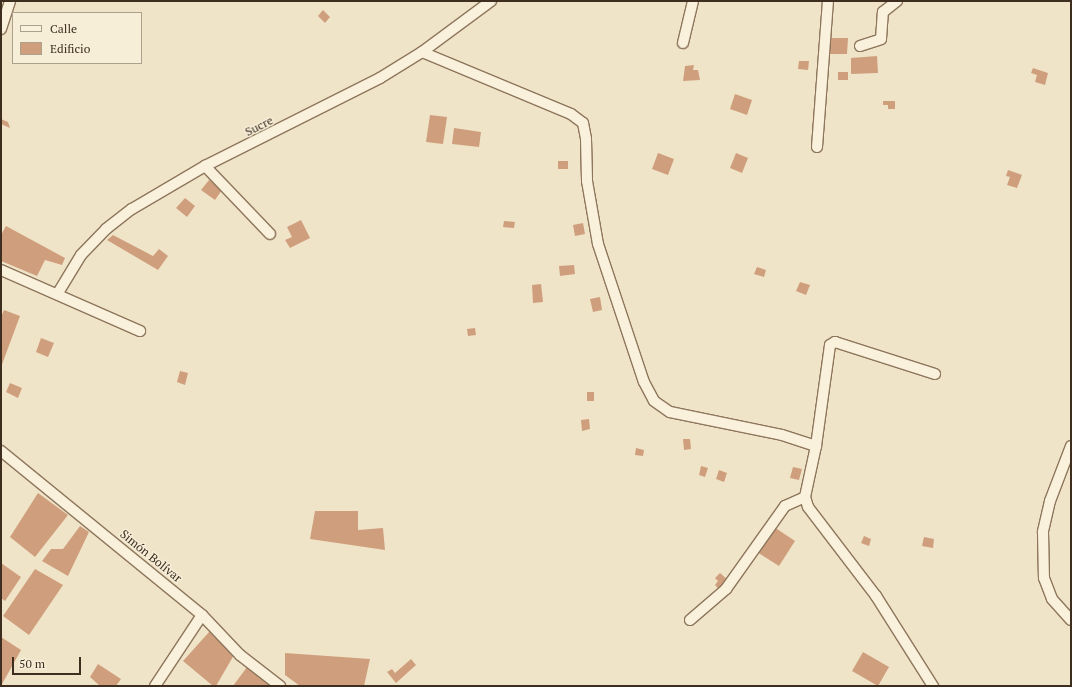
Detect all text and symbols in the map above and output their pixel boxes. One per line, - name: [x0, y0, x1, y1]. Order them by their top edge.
- legend: [12, 12, 142, 64]
- text: Calle: [50, 21, 77, 36]
- text: Edificio: [50, 41, 90, 56]
- street label: Sucre: [243, 113, 275, 139]
- street label: Simón Bolívar: [117, 527, 185, 585]
- scale bar: [14, 649, 83, 675]
- text: 50 m: [19, 656, 45, 671]

